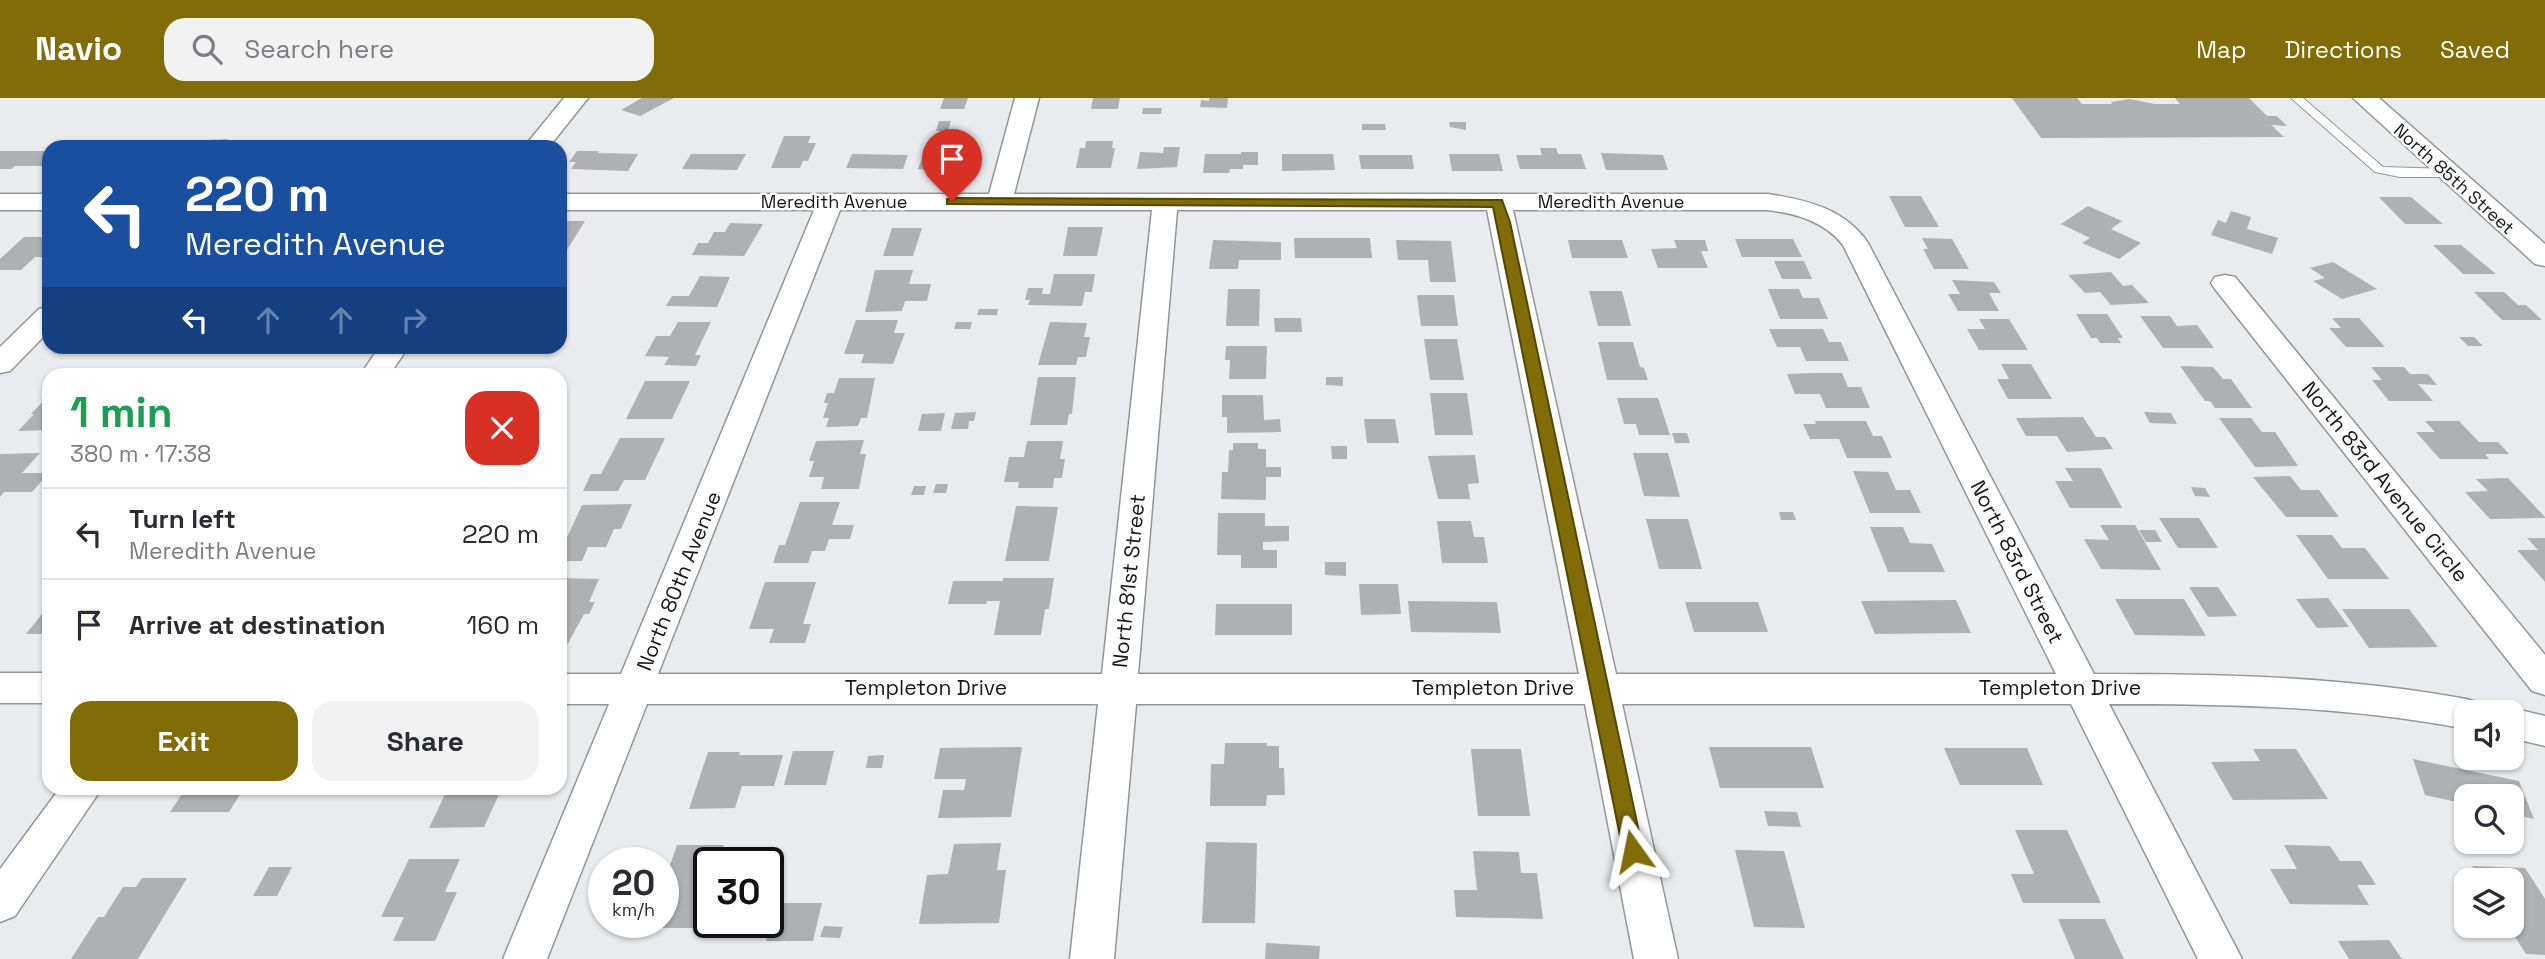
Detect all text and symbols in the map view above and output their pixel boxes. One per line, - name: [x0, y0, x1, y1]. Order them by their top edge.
- search box: [164, 18, 654, 81]
- text: Navio: [35, 28, 122, 70]
- icon: search: [188, 30, 226, 68]
- text: Search here: [244, 32, 394, 66]
- text: Map: [2196, 34, 2246, 65]
- text: Directions: [2284, 34, 2402, 65]
- text: Saved: [2440, 34, 2510, 65]
- street label: North 85th Street: [2389, 118, 2520, 239]
- pin: [922, 129, 982, 201]
- icon: arrive: [933, 140, 971, 178]
- text: 220 m: [185, 163, 329, 225]
- icon: left: [70, 168, 161, 259]
- street label: Meredith Avenue: [761, 190, 907, 213]
- street label: Meredith Avenue: [1538, 190, 1684, 213]
- text: Meredith Avenue: [185, 224, 446, 264]
- icon: left: [176, 301, 214, 339]
- icon: ahead: [249, 301, 287, 339]
- icon: ahead: [322, 301, 360, 339]
- icon: right: [395, 301, 433, 339]
- street label: North 83rd Avenue Circle: [2296, 376, 2475, 588]
- text: 1 min: [70, 386, 173, 439]
- button: close: [465, 391, 539, 465]
- text: 380 m · 17:38: [70, 439, 211, 469]
- street label: North 83rd Street: [1965, 476, 2070, 648]
- street label: North 80th Avenue: [630, 487, 727, 674]
- street label: North 81st Street: [1106, 493, 1151, 669]
- text: Turn left: [129, 502, 236, 536]
- icon: left: [70, 515, 108, 553]
- text: 220 m: [462, 517, 539, 551]
- text: Meredith Avenue: [129, 536, 316, 566]
- icon: arrive: [70, 606, 108, 644]
- text: Arrive at destination: [129, 608, 386, 642]
- text: 160 m: [467, 608, 539, 642]
- street label: Templeton Drive: [845, 674, 1007, 701]
- street label: Templeton Drive: [1412, 674, 1574, 701]
- street label: Templeton Drive: [1979, 674, 2141, 701]
- map controls: [2454, 700, 2524, 938]
- button: sound: [2454, 700, 2524, 770]
- button: Exit: [70, 701, 298, 781]
- button: Share: [312, 701, 539, 781]
- button: search: [2454, 784, 2524, 854]
- position arrow: [1596, 814, 1670, 888]
- speed limit sign: 30: [693, 847, 784, 938]
- text: 20: [612, 861, 655, 905]
- button: layers: [2454, 868, 2524, 938]
- text: km/h: [612, 898, 655, 921]

